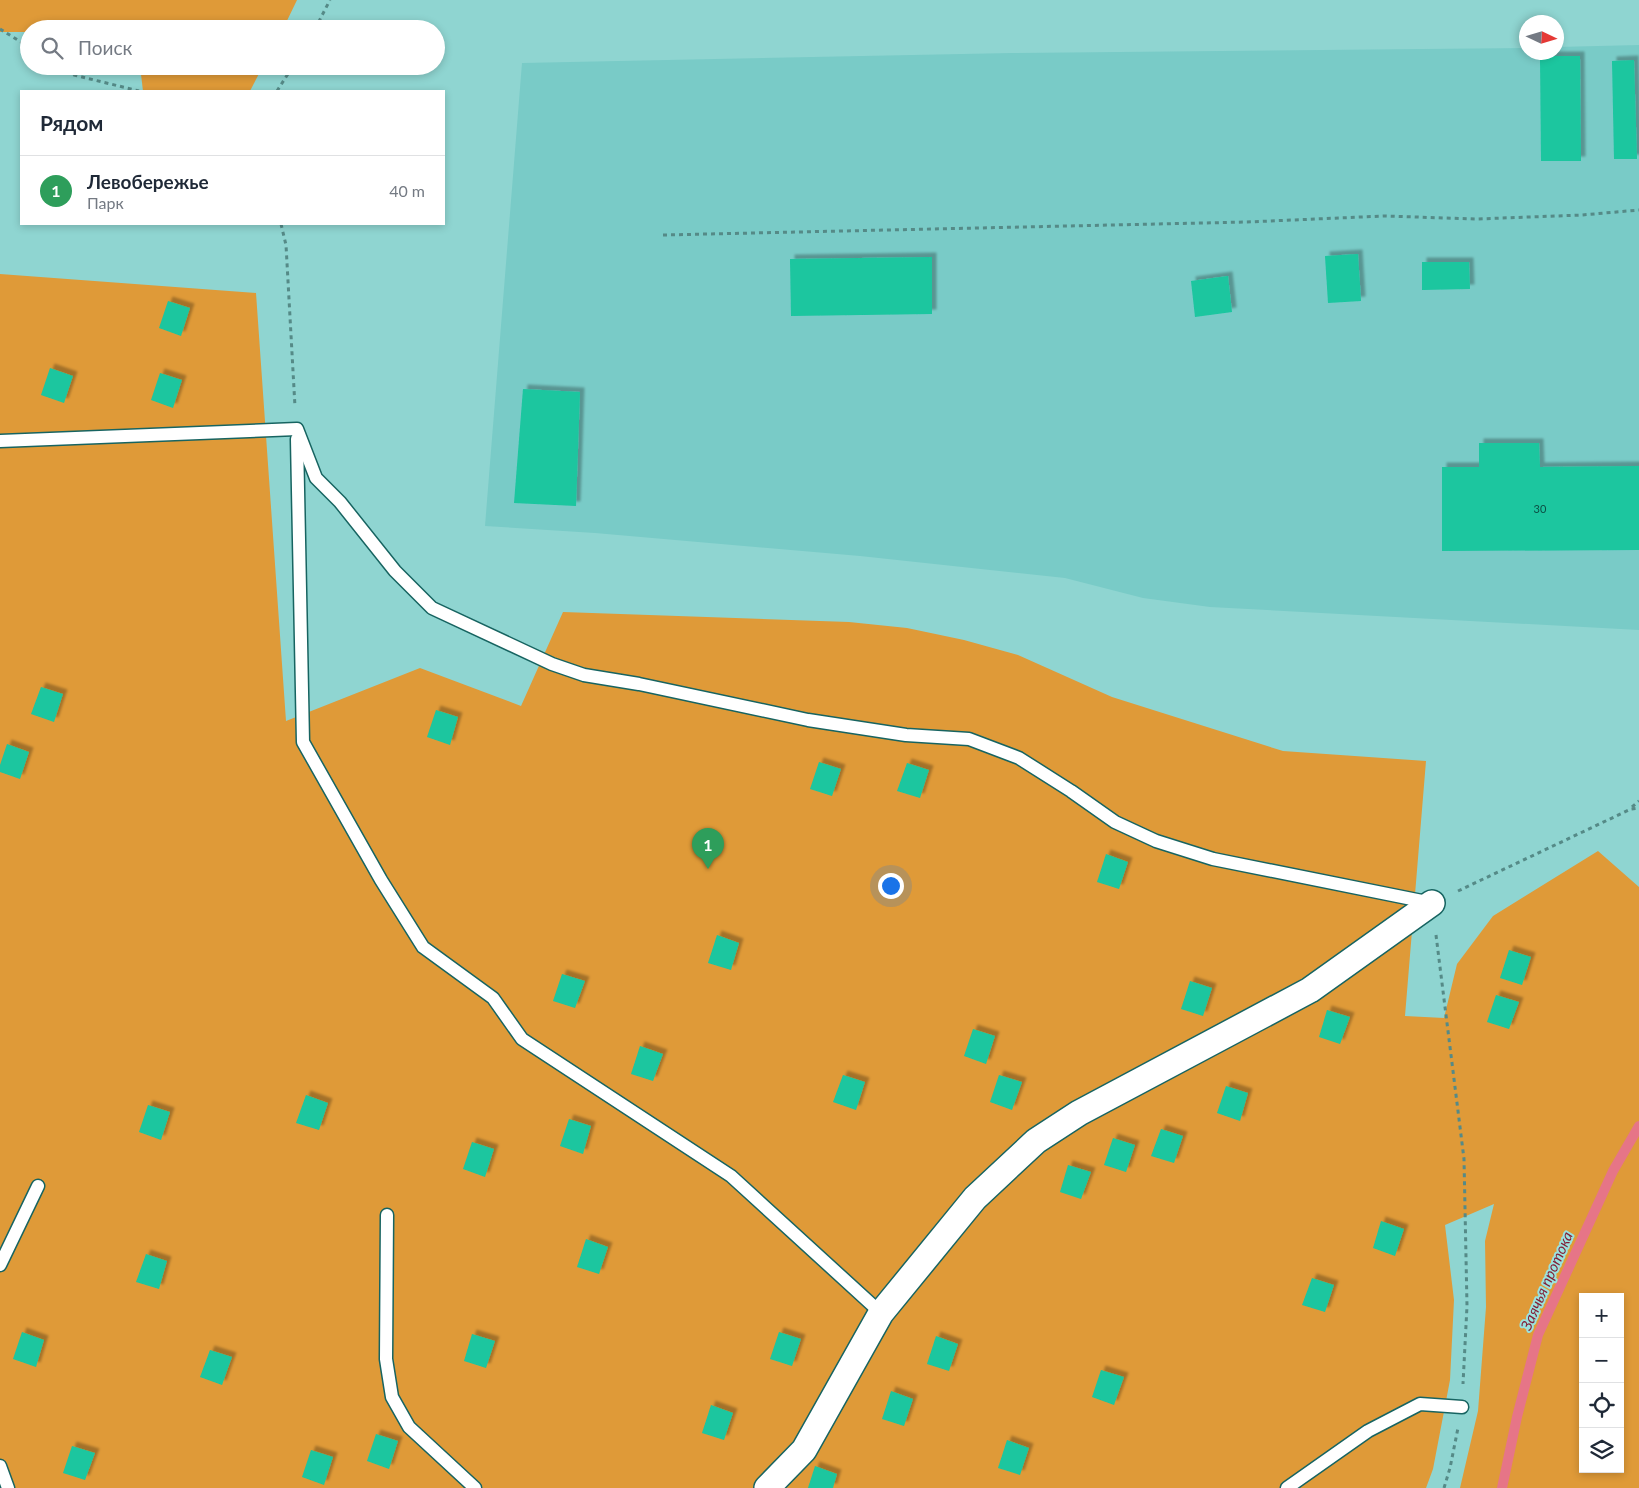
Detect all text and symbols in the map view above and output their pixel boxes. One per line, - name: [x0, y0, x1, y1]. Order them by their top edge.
- north arrow: [1519, 15, 1564, 60]
- search box: [20, 20, 445, 75]
- icon: search: [38, 34, 66, 62]
- text: Поиск: [78, 36, 132, 59]
- text: Рядом: [40, 110, 103, 135]
- text: Левобережье: [87, 170, 209, 193]
- text: 1: [51, 181, 61, 200]
- text: 40 m: [389, 181, 425, 200]
- text: Парк: [87, 193, 124, 212]
- house number: 30: [1534, 502, 1547, 515]
- pin: 1: [692, 828, 724, 869]
- your location: [878, 873, 904, 899]
- water label: Заячья протока: [1516, 1228, 1576, 1334]
- map controls: [1579, 1293, 1624, 1473]
- button: +: [1579, 1293, 1624, 1338]
- button: −: [1579, 1338, 1624, 1383]
- button: locate: [1579, 1383, 1624, 1428]
- button: layers: [1579, 1428, 1624, 1473]

